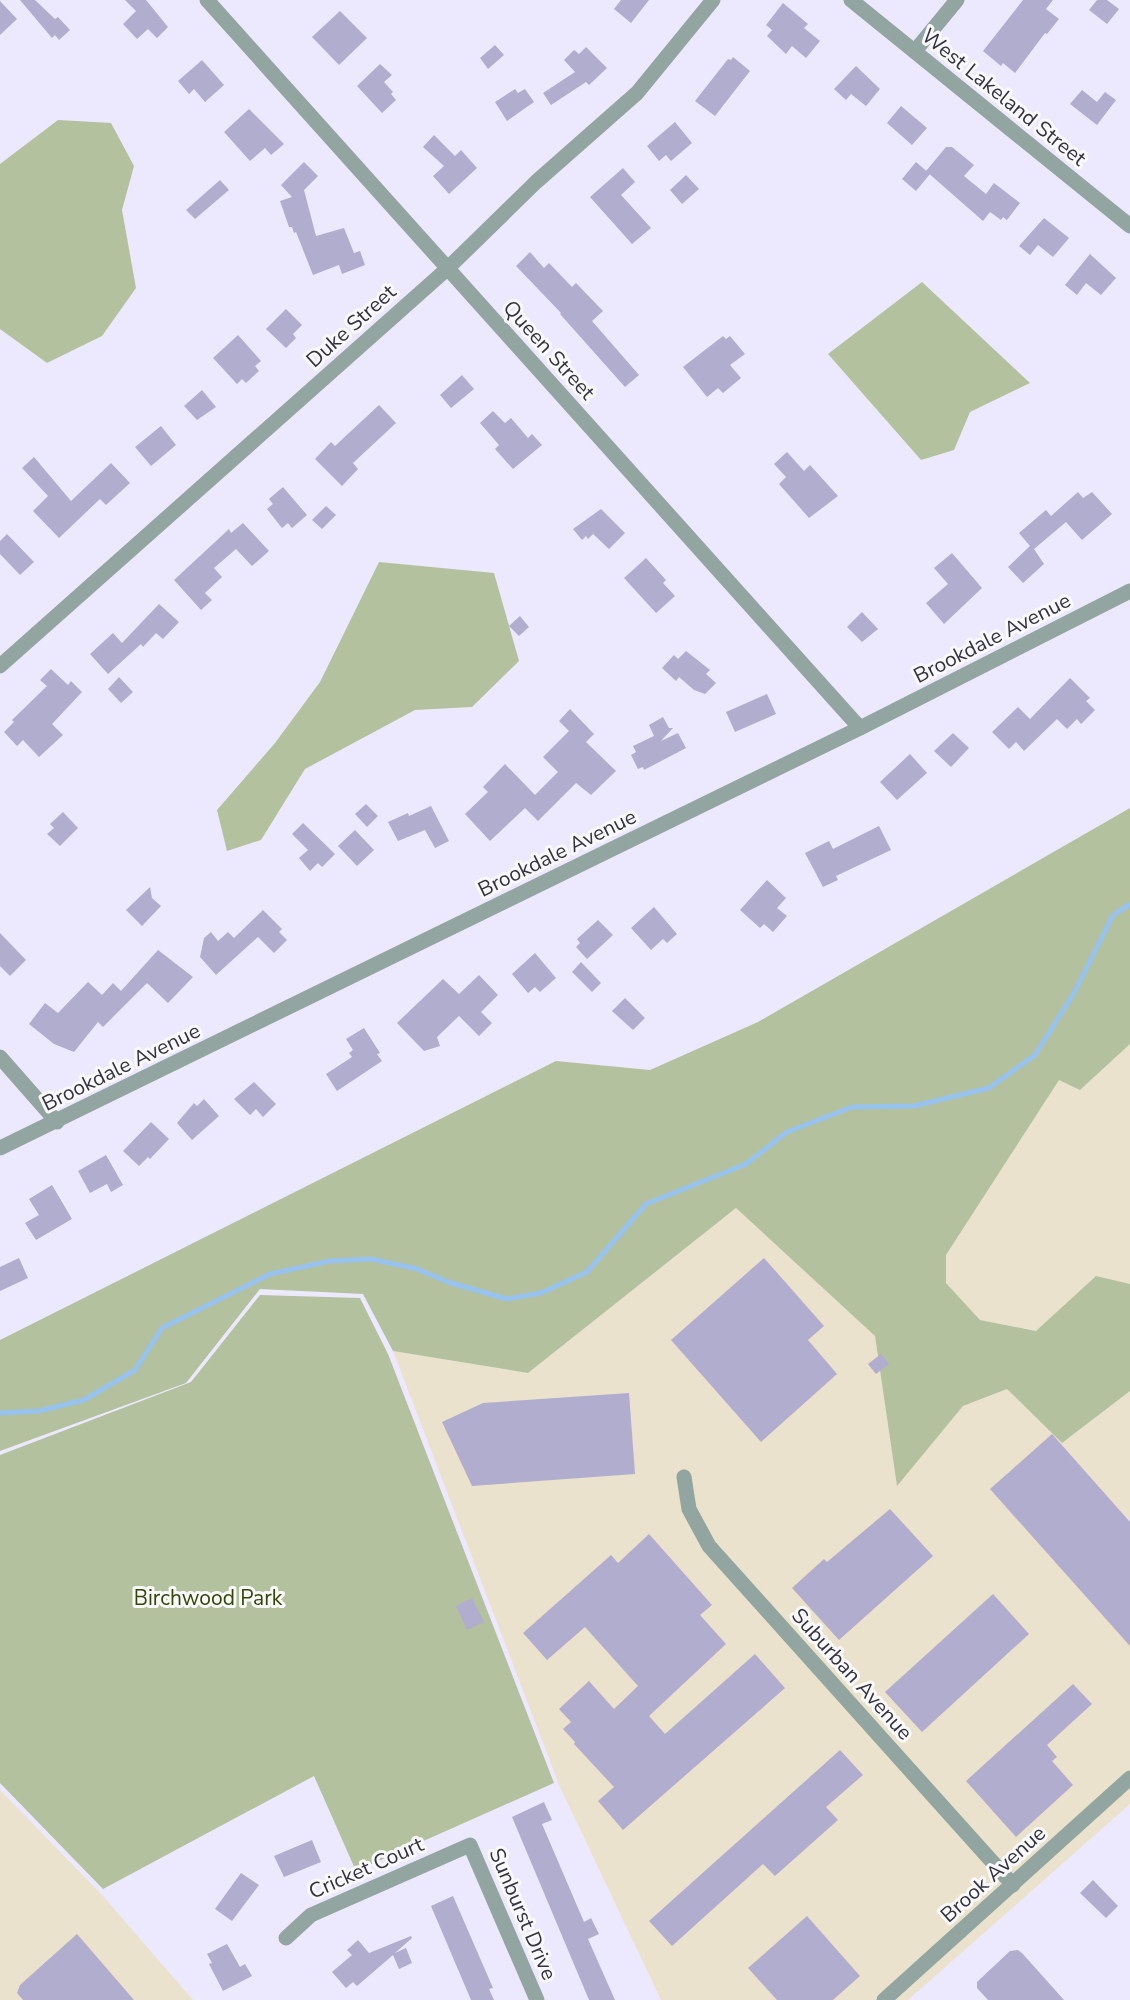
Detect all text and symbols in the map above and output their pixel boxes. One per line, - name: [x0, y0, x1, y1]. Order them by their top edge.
- street label: West Lakeland Street: [916, 22, 1093, 172]
- street label: Duke Street: [300, 278, 402, 374]
- street label: Queen Street: [497, 294, 602, 406]
- street label: Brookdale Avenue: [909, 586, 1075, 690]
- street label: Brookdale Avenue: [473, 803, 641, 903]
- street label: Brookdale Avenue: [37, 1017, 205, 1117]
- park label: Birchwood Park: [134, 1584, 283, 1612]
- street label: Suburban Avenue: [785, 1602, 919, 1746]
- street label: Brook Avenue: [934, 1819, 1052, 1929]
- street label: Cricket Court: [304, 1830, 428, 1906]
- street label: Sunburst Drive: [483, 1844, 563, 1984]

